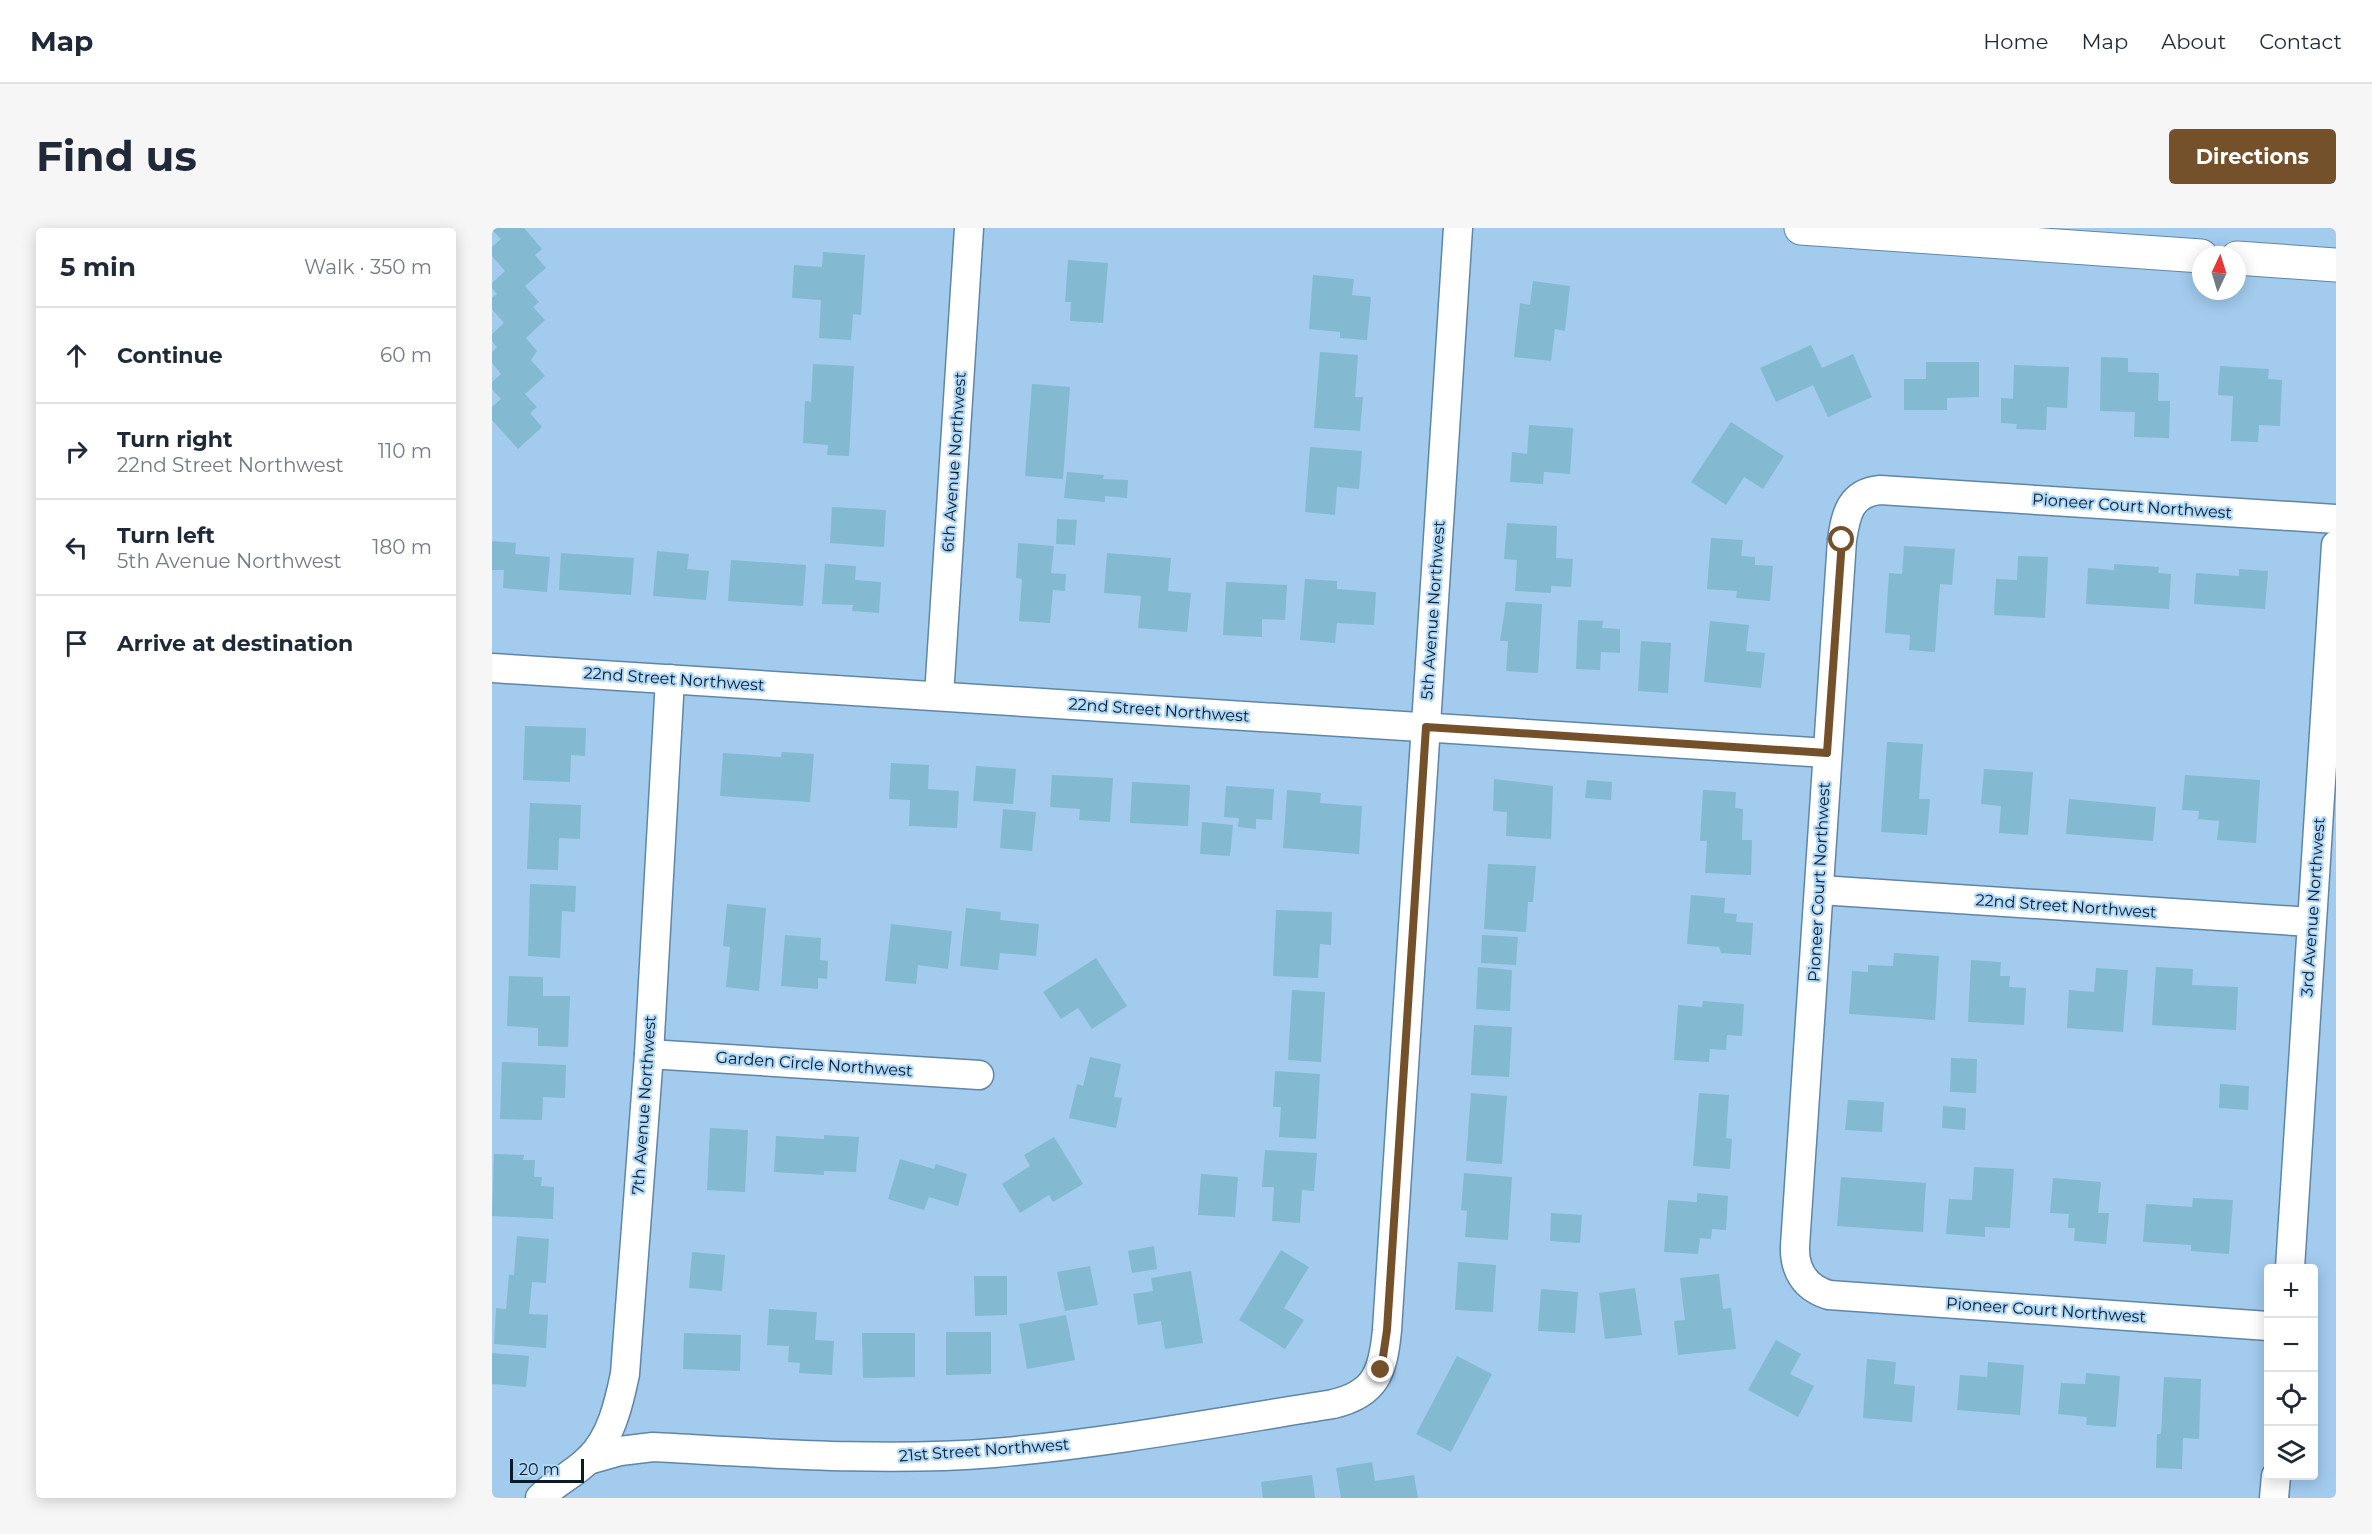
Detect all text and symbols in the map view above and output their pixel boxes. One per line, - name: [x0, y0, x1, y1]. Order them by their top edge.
- text: Map: [30, 24, 93, 58]
- text: Home: [1983, 29, 2048, 54]
- text: Map: [2081, 29, 2128, 54]
- text: About: [2161, 29, 2226, 54]
- text: Contact: [2259, 29, 2342, 54]
- button: Directions: [2169, 129, 2336, 184]
- text: Find us: [36, 130, 197, 182]
- north arrow: [2192, 246, 2246, 300]
- text: 5 min: [60, 251, 136, 283]
- text: Walk · 350 m: [304, 255, 432, 279]
- icon: ahead: [60, 339, 93, 372]
- text: Continue: [117, 342, 223, 369]
- text: 60 m: [380, 343, 432, 367]
- street label: 6th Avenue Northwest: [938, 371, 970, 553]
- text: Turn right: [117, 426, 232, 453]
- icon: right: [60, 435, 93, 468]
- text: 110 m: [378, 439, 432, 463]
- text: 22nd Street Northwest: [117, 453, 344, 477]
- street label: Pioneer Court Northwest: [2031, 490, 2233, 522]
- street label: 5th Avenue Northwest: [1417, 519, 1449, 700]
- text: Turn left: [117, 522, 215, 549]
- route start: [1828, 526, 1854, 552]
- icon: left: [60, 531, 93, 564]
- text: 180 m: [372, 535, 432, 559]
- text: 5th Avenue Northwest: [117, 549, 342, 573]
- icon: arrive: [60, 627, 93, 660]
- text: Arrive at destination: [117, 630, 353, 657]
- street label: 22nd Street Northwest: [583, 663, 766, 695]
- street label: 22nd Street Northwest: [1068, 694, 1251, 726]
- street label: Pioneer Court Northwest: [1804, 781, 1834, 983]
- street label: 3rd Avenue Northwest: [2297, 816, 2329, 997]
- street label: 22nd Street Northwest: [1975, 890, 2158, 922]
- street label: 7th Avenue Northwest: [628, 1014, 660, 1195]
- street label: Garden Circle Northwest: [715, 1048, 913, 1080]
- map controls: [2264, 1264, 2318, 1480]
- button: +: [2264, 1264, 2318, 1318]
- street label: Pioneer Court Northwest: [1945, 1294, 2147, 1326]
- button: −: [2264, 1318, 2318, 1372]
- route end: [1367, 1356, 1393, 1382]
- button: locate: [2264, 1372, 2318, 1426]
- button: layers: [2264, 1426, 2318, 1480]
- street label: 21st Street Northwest: [898, 1435, 1070, 1465]
- scale bar: [510, 1456, 584, 1484]
- text: 20 m: [519, 1460, 560, 1479]

